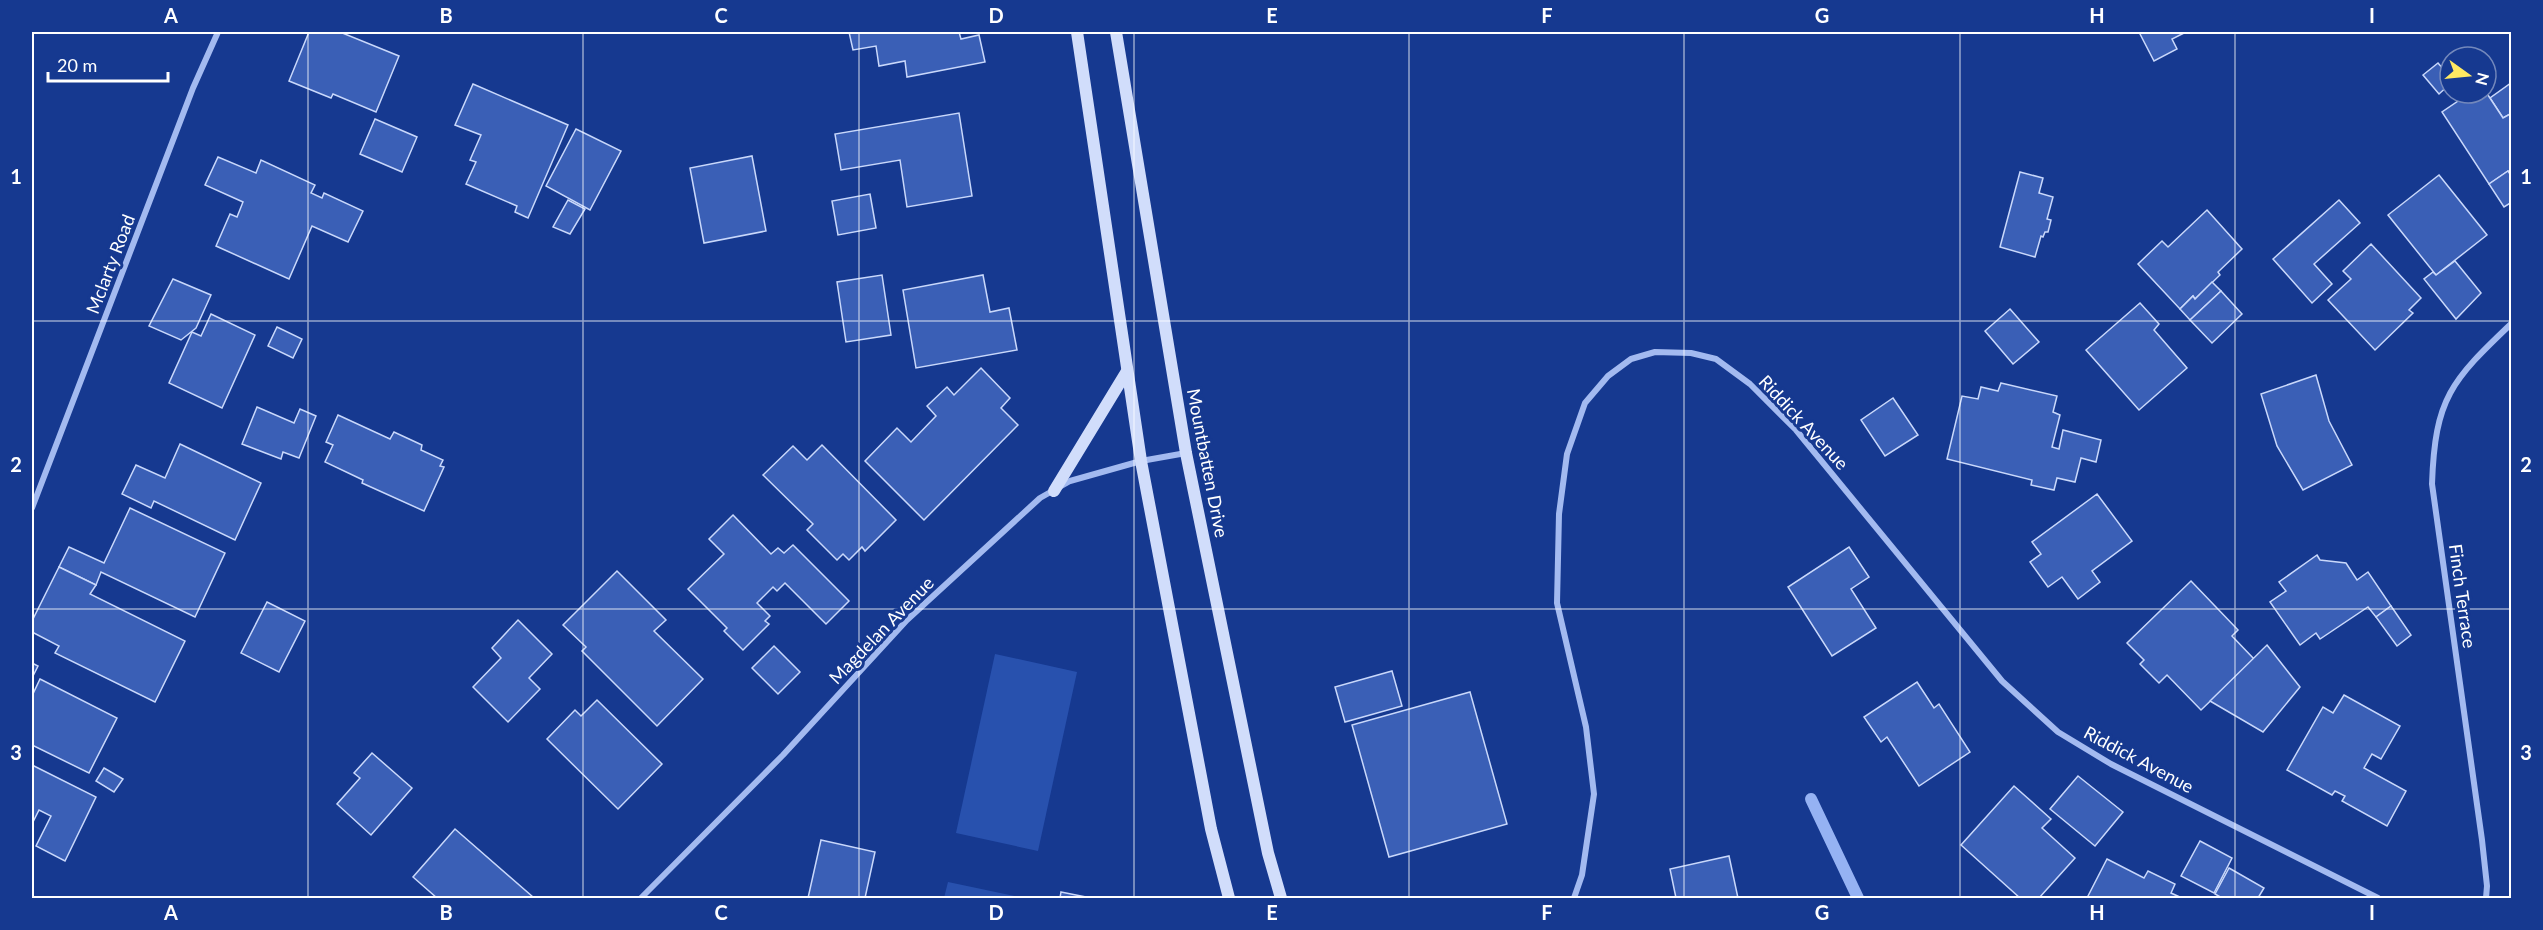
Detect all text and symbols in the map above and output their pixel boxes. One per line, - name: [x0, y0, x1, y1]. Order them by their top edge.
- text: A: [163, 3, 178, 27]
- text: B: [439, 3, 453, 27]
- text: C: [714, 3, 728, 27]
- text: D: [988, 3, 1004, 27]
- text: E: [1266, 3, 1278, 27]
- text: F: [1541, 3, 1553, 27]
- text: G: [1815, 3, 1829, 27]
- text: H: [2089, 3, 2105, 27]
- text: I: [2369, 3, 2375, 27]
- scale bar: [48, 45, 168, 83]
- north arrow: [2438, 45, 2498, 105]
- text: 20 m: [57, 54, 97, 76]
- text: N: [2472, 71, 2494, 87]
- text: 1: [10, 164, 22, 188]
- text: 1: [2520, 164, 2532, 188]
- street label: Mclarty Road: [81, 211, 139, 317]
- street label: Riddick Avenue: [1755, 370, 1853, 474]
- street label: Mountbatten Drive: [1183, 387, 1233, 539]
- text: 2: [10, 452, 22, 476]
- text: 2: [2520, 452, 2532, 476]
- street label: Finch Terrace: [2445, 542, 2481, 650]
- street label: Magdelan Avenue: [824, 572, 938, 688]
- street label: Riddick Avenue: [2080, 721, 2198, 797]
- text: 3: [10, 740, 22, 764]
- text: 3: [2520, 740, 2532, 764]
- text: A: [163, 900, 178, 924]
- text: B: [439, 900, 453, 924]
- text: C: [714, 900, 728, 924]
- text: D: [988, 900, 1004, 924]
- text: E: [1266, 900, 1278, 924]
- text: F: [1541, 900, 1553, 924]
- text: G: [1815, 900, 1829, 924]
- text: H: [2089, 900, 2105, 924]
- text: I: [2369, 900, 2375, 924]

